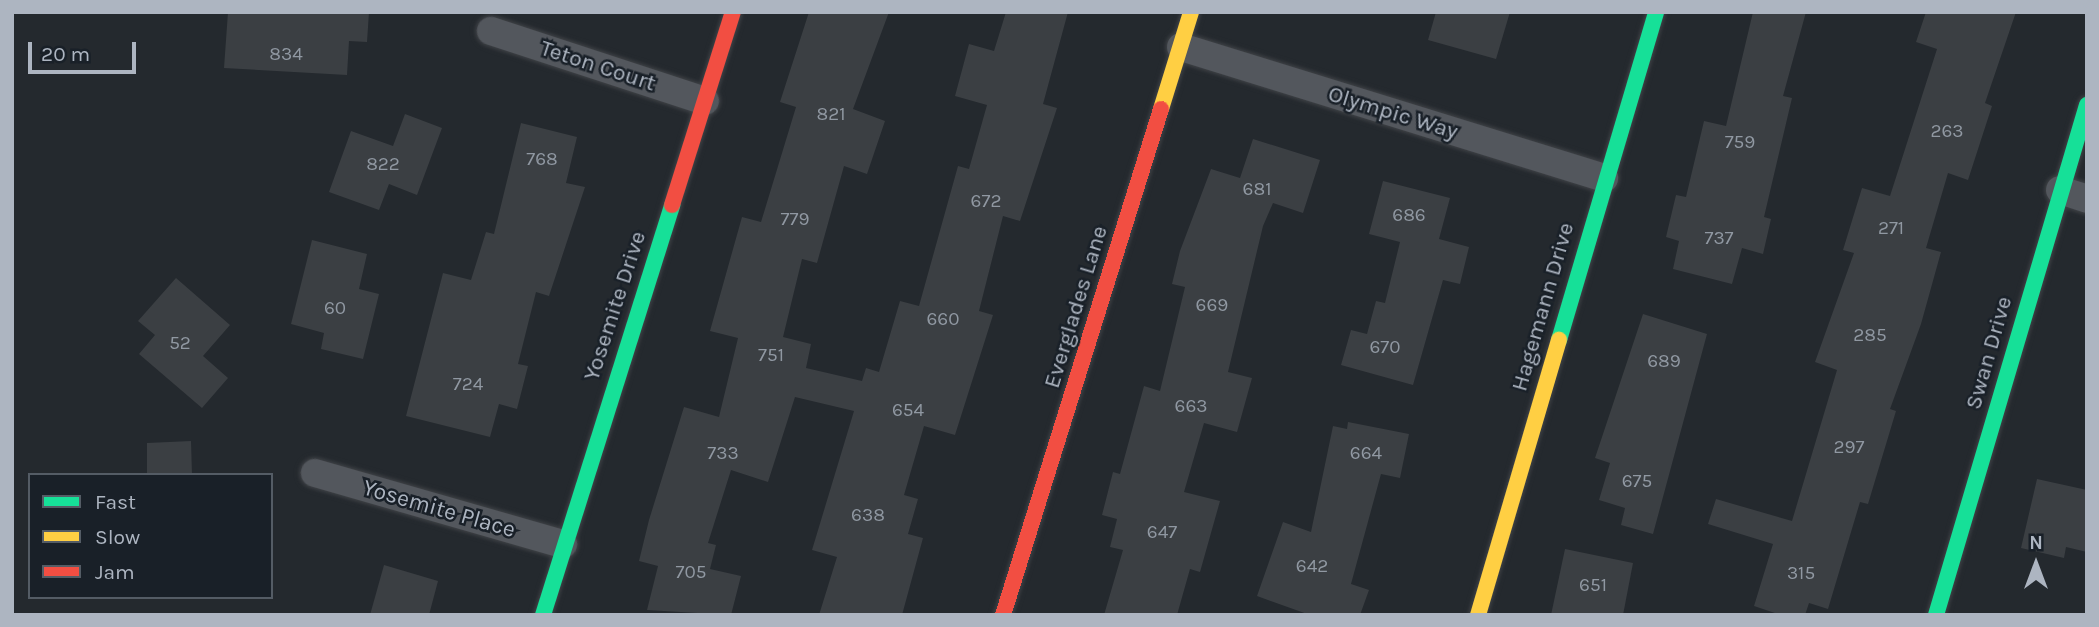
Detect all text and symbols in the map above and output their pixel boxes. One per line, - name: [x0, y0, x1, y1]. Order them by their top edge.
- scale bar: [32, 28, 140, 72]
- street label: Teton Court: [537, 34, 659, 98]
- text: 20 m: [41, 42, 90, 66]
- house number: 834: [269, 44, 303, 66]
- street label: Olympic Way: [1325, 80, 1461, 146]
- house number: 821: [817, 104, 845, 126]
- house number: 263: [1930, 121, 1964, 143]
- house number: 759: [1725, 132, 1755, 154]
- house number: 768: [526, 149, 558, 171]
- house number: 822: [366, 154, 400, 176]
- house number: 681: [1243, 179, 1271, 201]
- house number: 672: [971, 191, 1001, 213]
- house number: 686: [1392, 205, 1426, 227]
- house number: 779: [781, 209, 809, 231]
- house number: 271: [1878, 218, 1904, 240]
- street label: Hagemann Drive: [1506, 220, 1580, 394]
- street label: Everglades Lane: [1038, 222, 1114, 392]
- street label: Yosemite Drive: [578, 228, 652, 384]
- house number: 737: [1704, 228, 1734, 250]
- street label: Swan Drive: [1960, 293, 2018, 413]
- house number: 669: [1196, 295, 1228, 317]
- house number: 60: [324, 298, 346, 320]
- house number: 660: [926, 309, 960, 331]
- house number: 285: [1853, 325, 1887, 347]
- house number: 52: [169, 333, 191, 355]
- house number: 670: [1369, 337, 1401, 359]
- house number: 751: [758, 345, 784, 367]
- house number: 689: [1647, 351, 1681, 373]
- house number: 724: [453, 374, 483, 396]
- house number: 663: [1175, 396, 1207, 418]
- house number: 654: [892, 400, 924, 422]
- house number: 297: [1834, 437, 1864, 459]
- house number: 733: [707, 443, 739, 465]
- house number: 664: [1350, 443, 1382, 465]
- house number: 675: [1622, 471, 1652, 493]
- legend: [28, 473, 273, 599]
- street label: Yosemite Place: [360, 474, 518, 544]
- text: Fast: [95, 490, 136, 514]
- house number: 638: [851, 505, 885, 527]
- house number: 647: [1147, 522, 1177, 544]
- text: Slow: [95, 525, 140, 549]
- north arrow: [2001, 529, 2071, 599]
- text: N: [2029, 532, 2043, 554]
- house number: 642: [1296, 556, 1328, 578]
- text: Jam: [95, 560, 135, 584]
- house number: 705: [676, 562, 706, 584]
- house number: 315: [1787, 563, 1815, 585]
- house number: 651: [1579, 575, 1607, 597]

